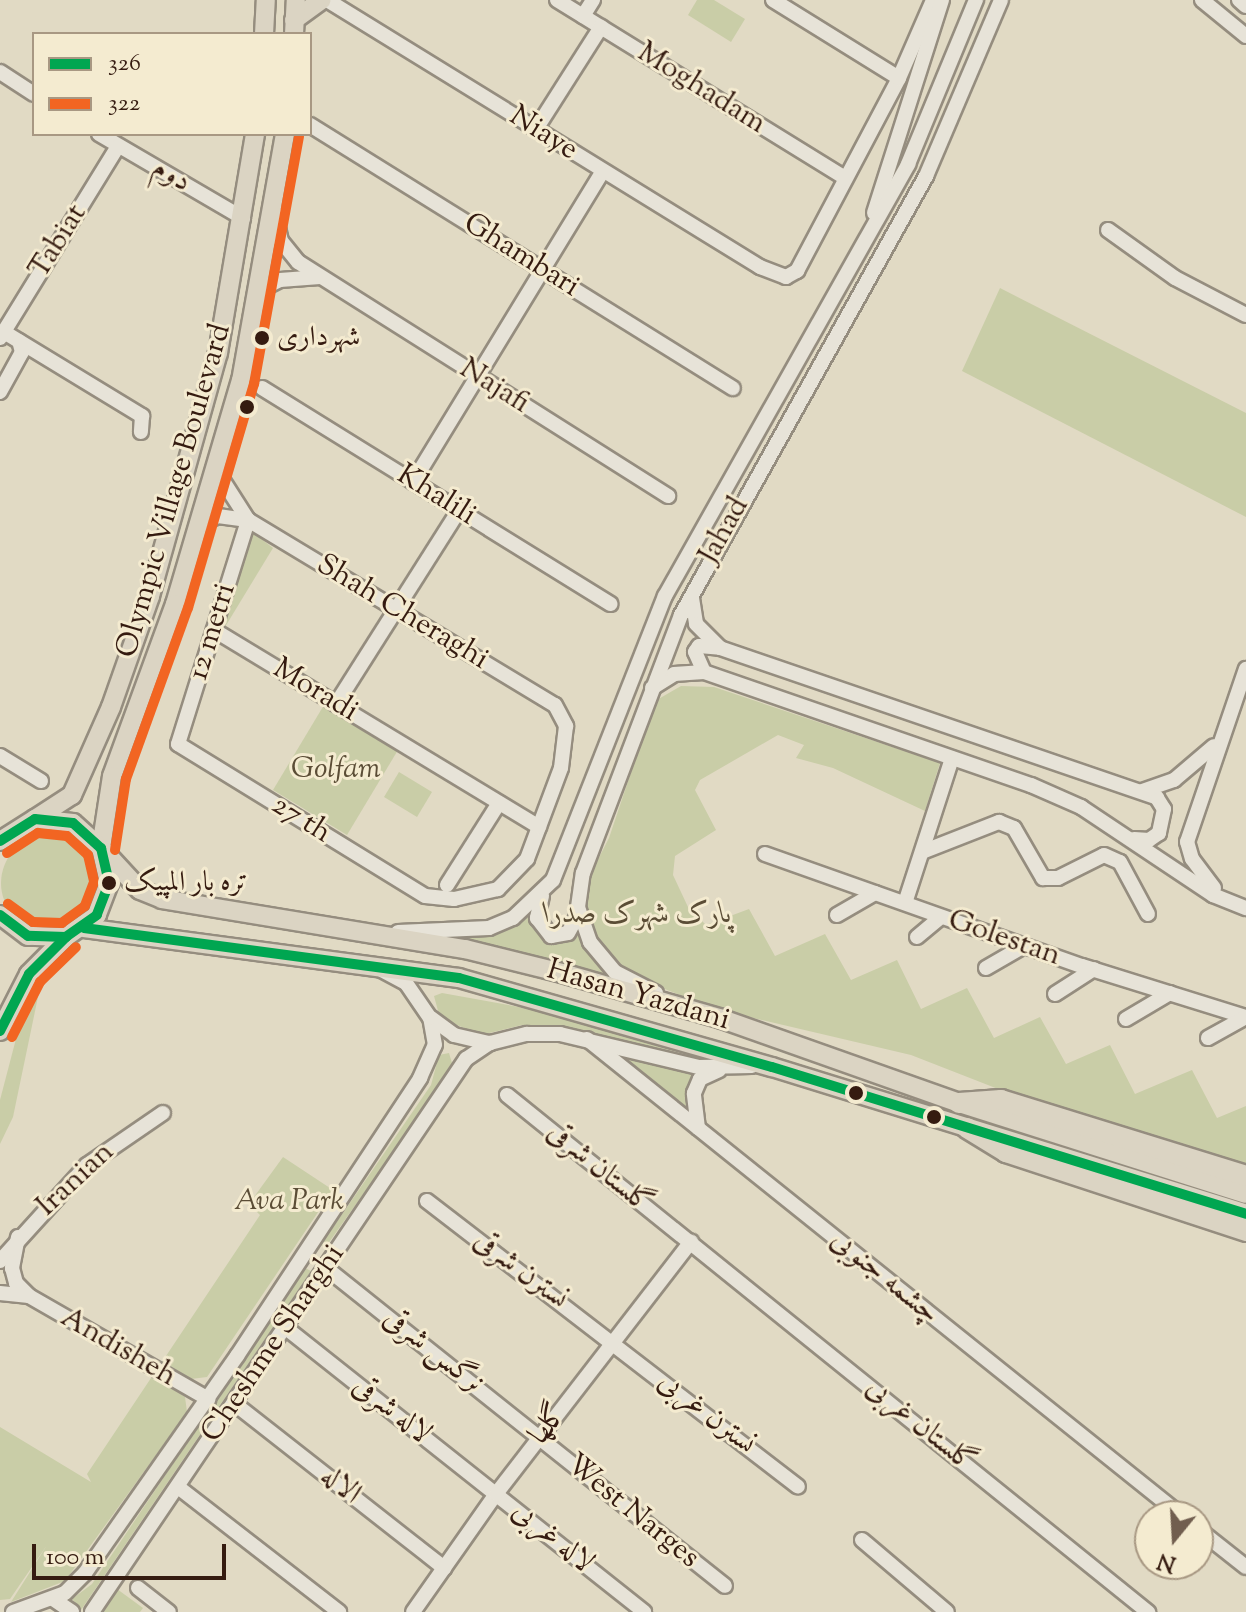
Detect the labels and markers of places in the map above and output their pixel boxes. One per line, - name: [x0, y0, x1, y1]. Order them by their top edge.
- place label: شهرداری: [277, 321, 360, 355]
- marker: شهرداری: [254, 330, 270, 346]
- unlabelled marker: [239, 399, 255, 415]
- place label: تره بار المپیک: [124, 866, 248, 900]
- marker: تره بار المپیک: [101, 875, 117, 891]
- unlabelled marker: [848, 1085, 864, 1101]
- unlabelled marker: [926, 1109, 942, 1125]

